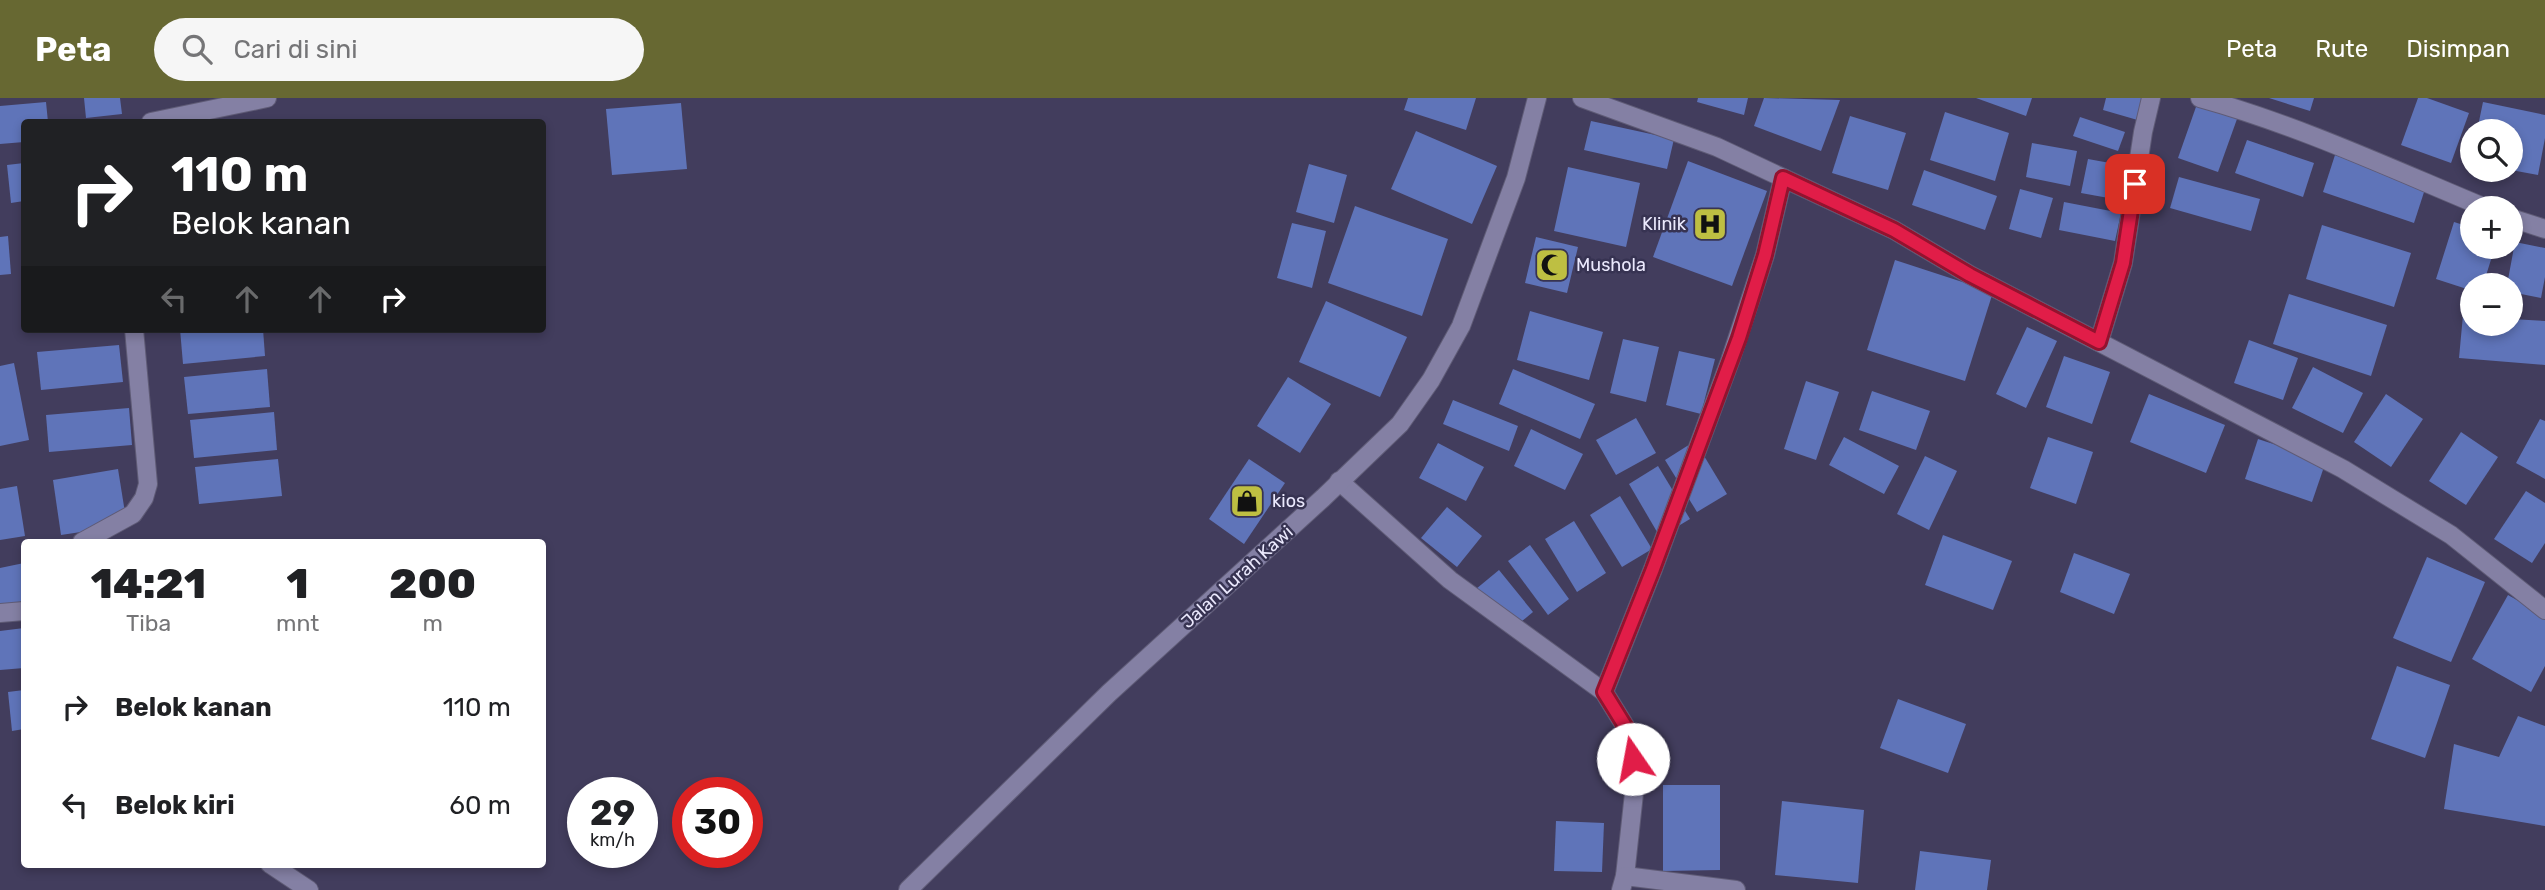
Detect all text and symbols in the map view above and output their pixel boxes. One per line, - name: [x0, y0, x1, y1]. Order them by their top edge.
- search box: [154, 18, 644, 81]
- text: Peta: [35, 30, 112, 69]
- icon: search: [178, 30, 216, 68]
- text: Cari di sini: [234, 34, 357, 65]
- text: Peta: [2226, 35, 2277, 63]
- text: Rute: [2315, 35, 2368, 63]
- text: Disimpan: [2406, 35, 2510, 63]
- map controls: [2460, 119, 2523, 336]
- button: search: [2460, 119, 2523, 182]
- text: 110 m: [171, 145, 308, 203]
- icon: right: [56, 147, 147, 238]
- pin: [2105, 154, 2165, 214]
- icon: arrive: [2116, 165, 2154, 203]
- button: +: [2460, 196, 2523, 259]
- text: Belok kanan: [171, 204, 351, 242]
- hospital icon: Klinik: [1691, 205, 1729, 243]
- place label: Klinik: [1642, 213, 1687, 235]
- mosque icon: Mushola: [1533, 246, 1571, 284]
- place label: Mushola: [1576, 254, 1646, 276]
- button: −: [2460, 273, 2523, 336]
- icon: left: [155, 280, 193, 318]
- icon: ahead: [228, 280, 266, 318]
- icon: ahead: [301, 280, 339, 318]
- icon: right: [374, 280, 412, 318]
- shop icon: kios: [1228, 482, 1266, 520]
- place label: kios: [1272, 490, 1305, 512]
- street label: Jalan Lurah Kawi: [1177, 521, 1297, 633]
- text: 14:21: [91, 559, 206, 609]
- text: 1: [287, 559, 309, 609]
- text: 200: [389, 559, 476, 609]
- text: Tiba: [126, 609, 171, 637]
- text: mnt: [276, 609, 319, 637]
- text: m: [422, 609, 443, 637]
- icon: right: [56, 688, 94, 726]
- text: Belok kanan: [115, 692, 272, 723]
- text: 110 m: [443, 692, 511, 723]
- position arrow: [1596, 722, 1670, 796]
- speed limit sign: 30: [672, 777, 763, 868]
- icon: left: [56, 786, 94, 824]
- text: Belok kiri: [115, 790, 235, 821]
- text: 60 m: [449, 790, 511, 821]
- text: 29: [590, 792, 635, 834]
- text: km/h: [590, 829, 635, 851]

